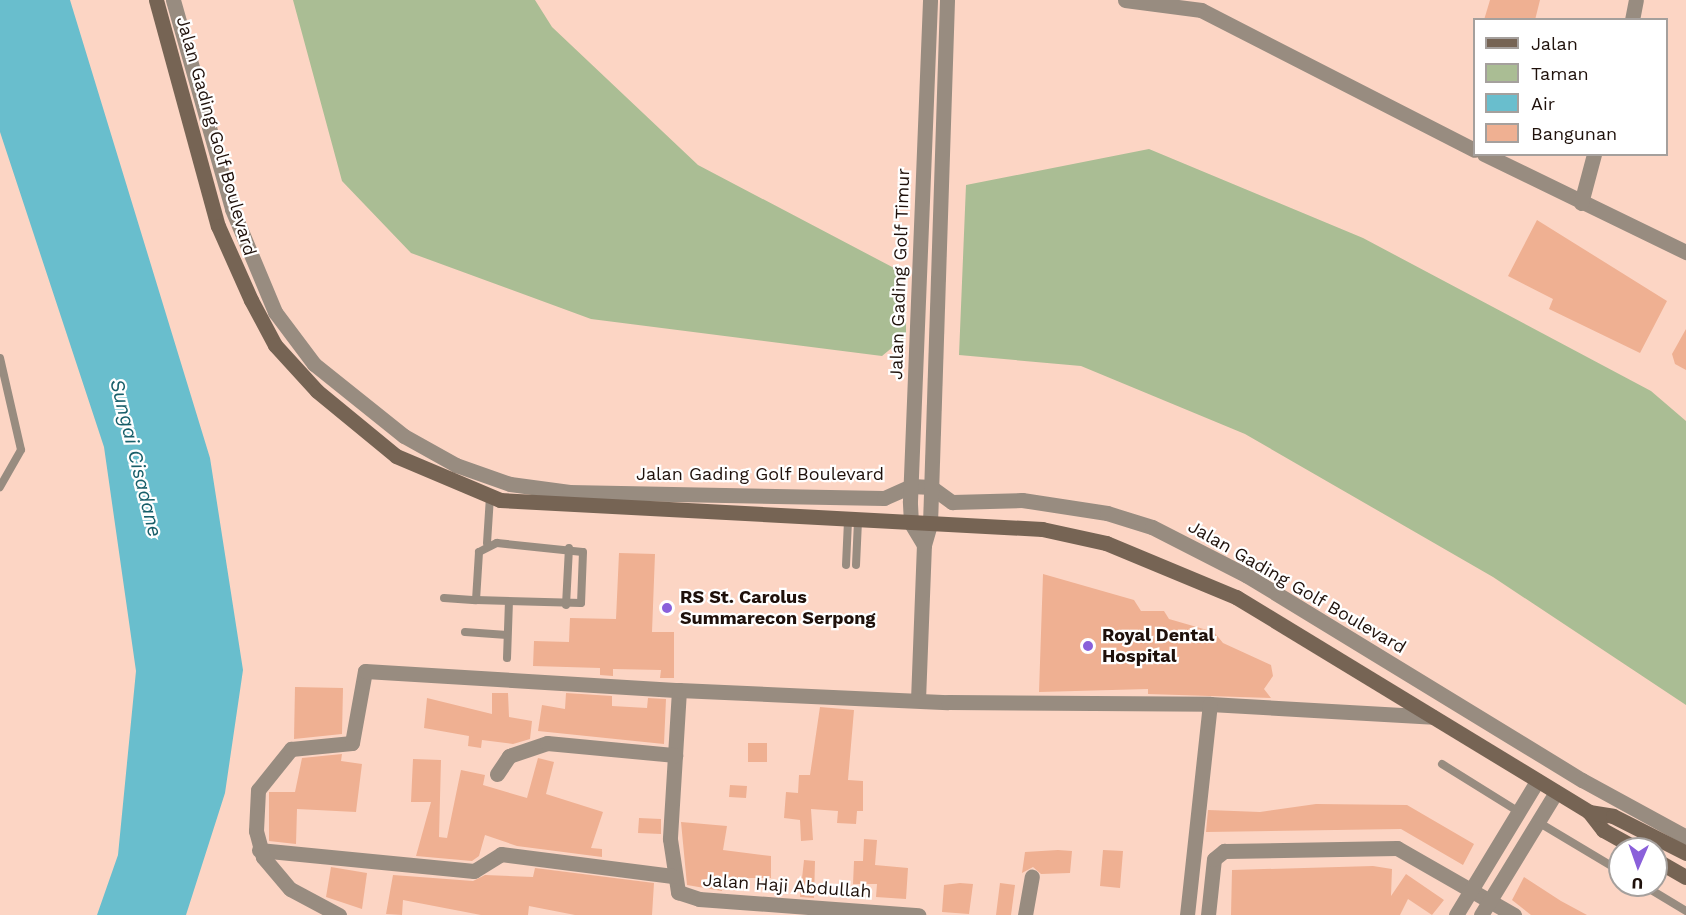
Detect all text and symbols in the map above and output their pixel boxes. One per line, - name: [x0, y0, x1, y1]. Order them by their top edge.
- street label: Jalan Gading Golf Boulevard: [171, 13, 261, 259]
- legend: [1473, 18, 1668, 156]
- text: Jalan: [1531, 33, 1578, 54]
- text: Taman: [1531, 63, 1589, 84]
- text: Air: [1531, 93, 1555, 114]
- text: Bangunan: [1531, 123, 1617, 144]
- street label: Jalan Gading Golf Timur: [885, 167, 915, 381]
- water label: Sungai Cisadane: [105, 376, 167, 540]
- street label: Jalan Gading Golf Boulevard: [636, 463, 884, 485]
- street label: Jalan Gading Golf Boulevard: [1184, 515, 1410, 659]
- place label: RS St. Carolus Summarecon Serpong: [680, 587, 875, 630]
- marker: RS St. Carolus Summarecon Serpong: [658, 599, 676, 617]
- place label: Royal Dental Hospital: [1102, 625, 1215, 668]
- marker: Royal Dental Hospital: [1079, 637, 1097, 655]
- north arrow: [1608, 837, 1668, 897]
- street label: Jalan Haji Abdullah: [701, 869, 873, 903]
- text: U: [1631, 874, 1643, 893]

